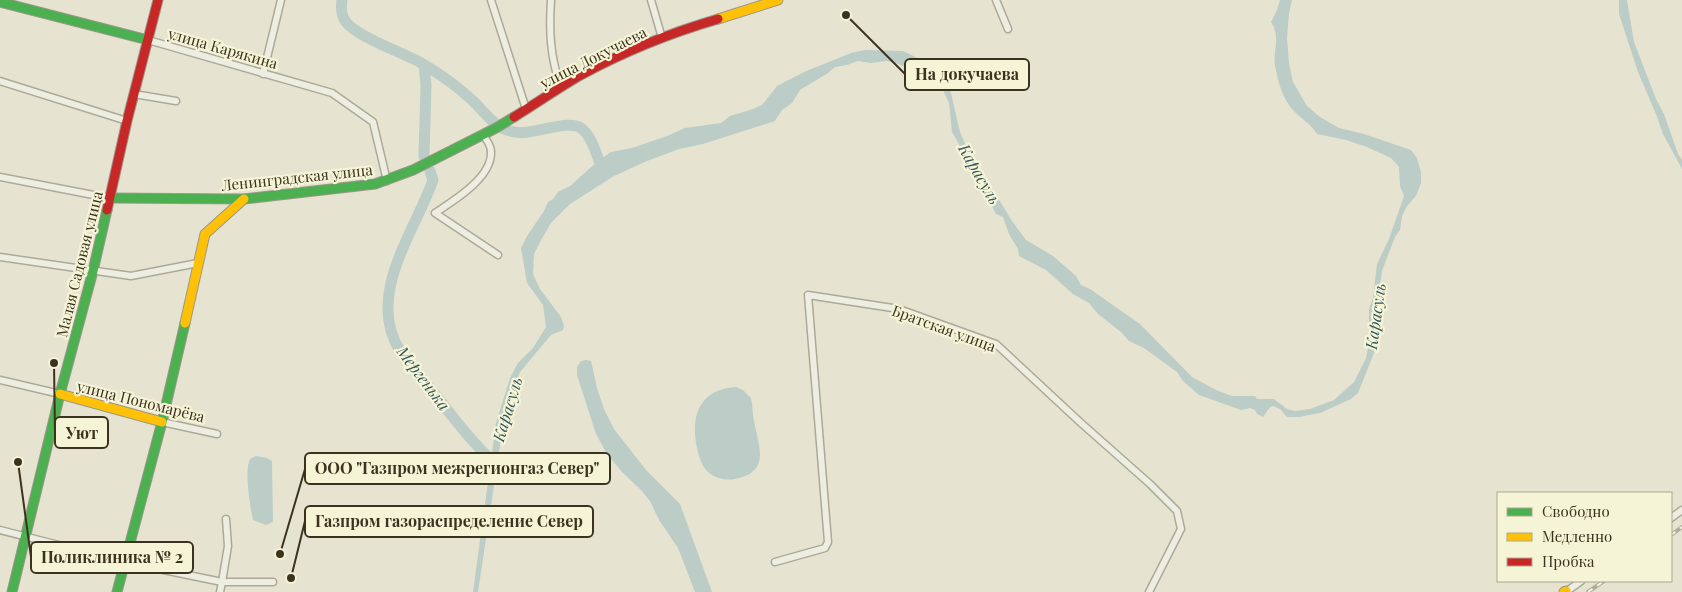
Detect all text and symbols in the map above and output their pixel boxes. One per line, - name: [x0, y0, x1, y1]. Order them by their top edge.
- street label: улица Докучаева: [535, 21, 650, 93]
- street label: улица Карякина: [165, 23, 281, 73]
- callout: На докучаева: [905, 59, 1029, 90]
- text: На докучаева: [915, 63, 1020, 84]
- water label: Карасуль: [954, 139, 1006, 208]
- street label: Ленинградская улица: [219, 159, 374, 195]
- street label: Малая Садовая улица: [51, 188, 107, 339]
- water label: Карасуль: [1360, 282, 1390, 351]
- street label: Братская улица: [889, 300, 999, 356]
- water label: Мергенька: [392, 341, 455, 415]
- water label: Карасуль: [487, 374, 527, 445]
- street label: улица Пономарёва: [74, 375, 207, 427]
- callout: Уют: [55, 417, 108, 448]
- text: Уют: [65, 422, 98, 443]
- callout: ООО "Газпром межрегионгаз Север": [305, 453, 610, 484]
- text: ООО "Газпром межрегионгаз Север": [315, 457, 599, 478]
- legend: [1497, 492, 1672, 582]
- text: Свободно: [1542, 501, 1610, 521]
- callout: Газпром газораспределение Север: [305, 506, 593, 537]
- text: Газпром газораспределение Север: [315, 510, 583, 531]
- text: Медленно: [1542, 526, 1612, 546]
- callout: Поликлиника № 2: [31, 542, 193, 573]
- text: Поликлиника № 2: [41, 546, 183, 567]
- text: Пробка: [1542, 551, 1595, 571]

